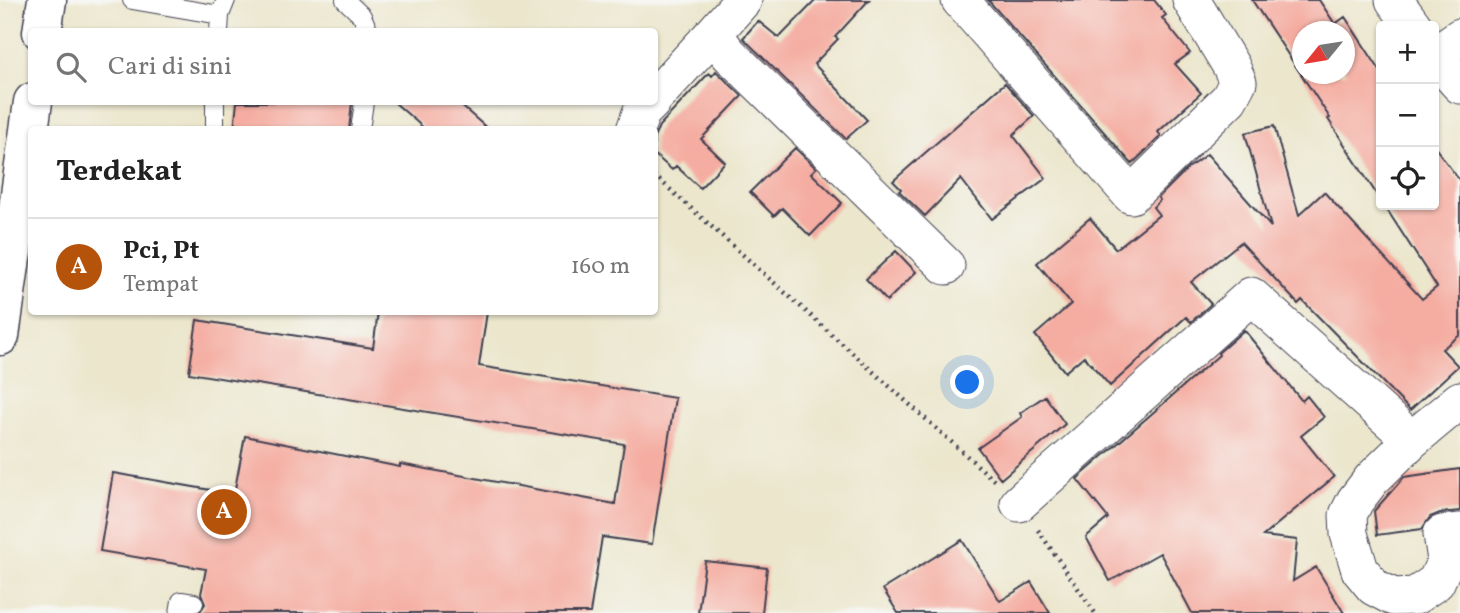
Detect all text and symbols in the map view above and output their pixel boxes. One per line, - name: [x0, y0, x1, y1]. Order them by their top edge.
- north arrow: [1292, 21, 1355, 84]
- map controls: [1376, 21, 1439, 210]
- button: +: [1376, 21, 1439, 84]
- search box: [28, 28, 658, 105]
- icon: search: [52, 48, 90, 86]
- text: Cari di sini: [108, 49, 232, 85]
- button: −: [1376, 84, 1439, 147]
- button: locate: [1376, 147, 1439, 210]
- text: Terdekat: [56, 151, 182, 193]
- text: Pci, Pt: [123, 233, 200, 269]
- text: A: [71, 251, 87, 283]
- text: 160 m: [571, 251, 630, 283]
- text: Tempat: [123, 269, 198, 301]
- your location: [950, 365, 984, 399]
- pin: A: [201, 486, 247, 538]

